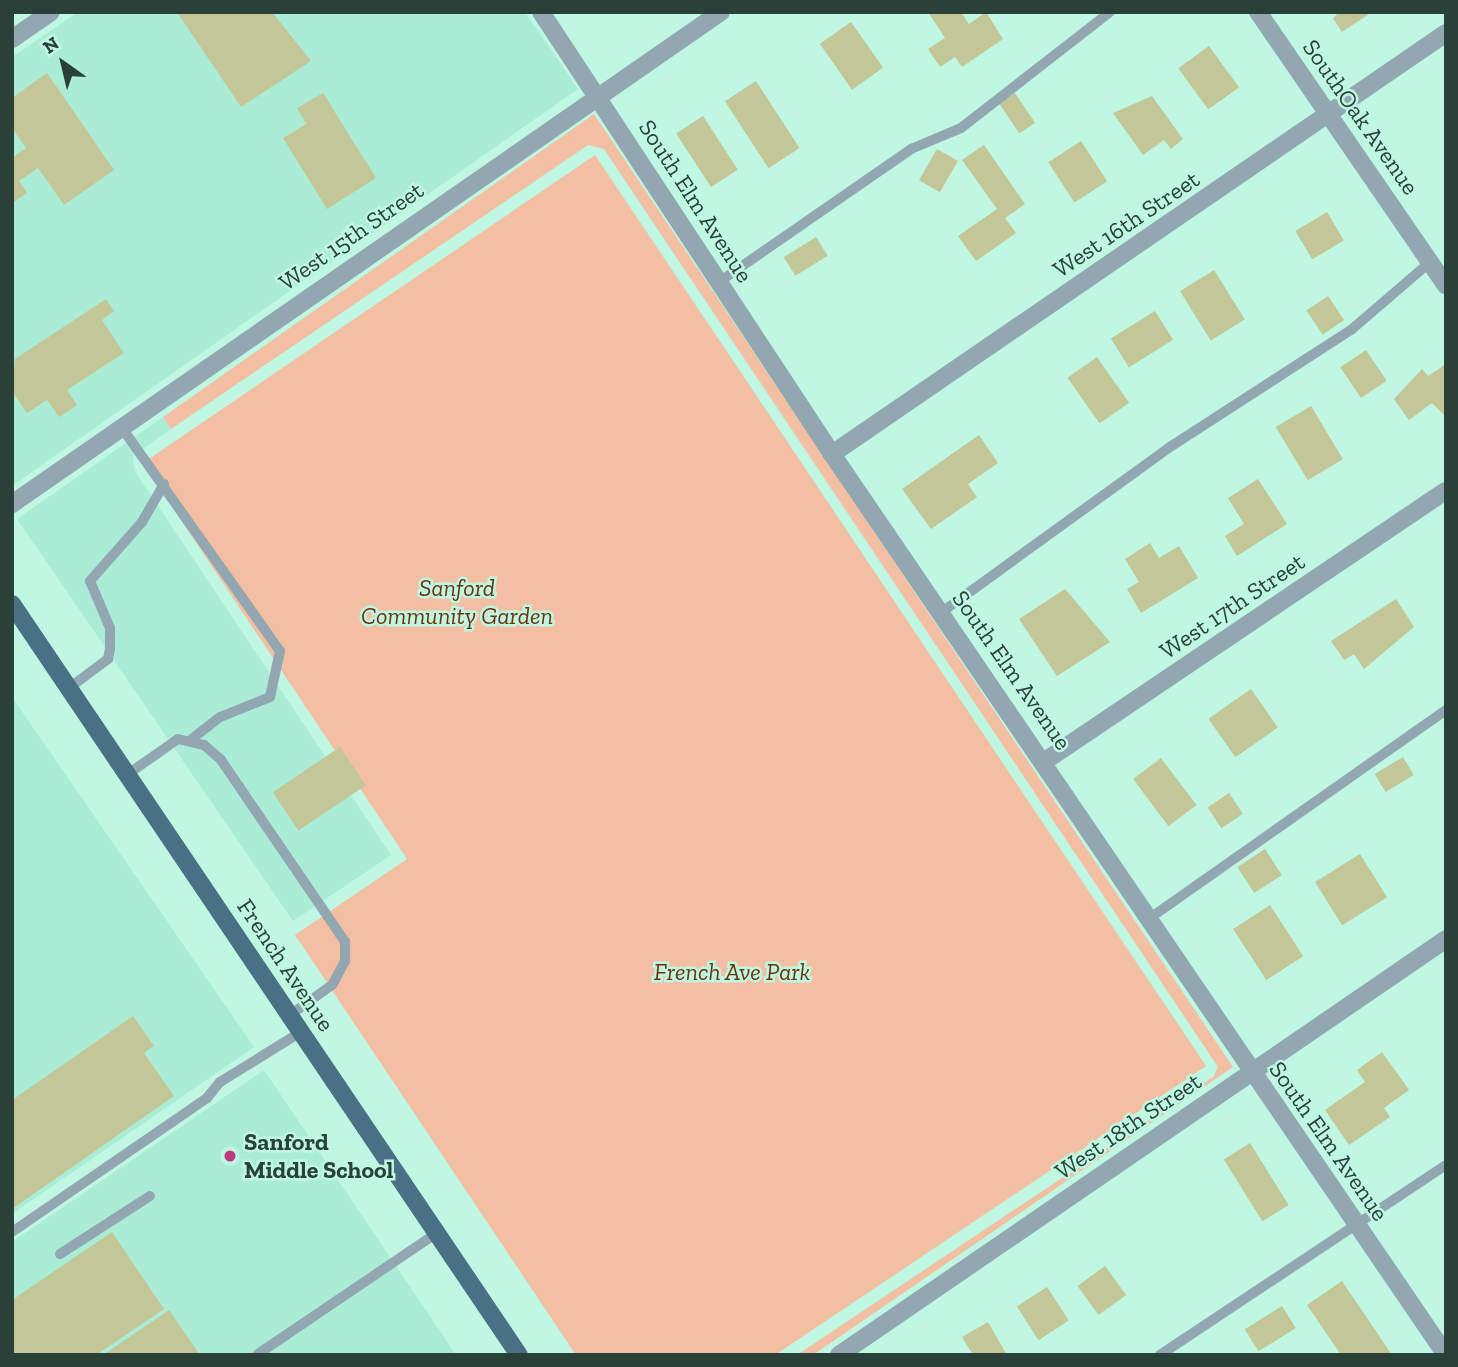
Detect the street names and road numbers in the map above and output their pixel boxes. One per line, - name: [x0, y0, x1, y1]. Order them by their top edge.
- street label: SouthOak Avenue: [1297, 34, 1425, 200]
- street label: South Elm Avenue: [632, 114, 760, 288]
- street label: West 16th Street: [1047, 164, 1205, 284]
- street label: West 15th Street: [273, 175, 429, 297]
- street label: West 17th Street: [1154, 547, 1310, 665]
- street label: South Elm Avenue: [946, 584, 1078, 756]
- street label: French Avenue: [231, 893, 341, 1037]
- street label: South Elm Avenue: [1263, 1055, 1395, 1227]
- street label: West 18th Street: [1049, 1066, 1207, 1186]

